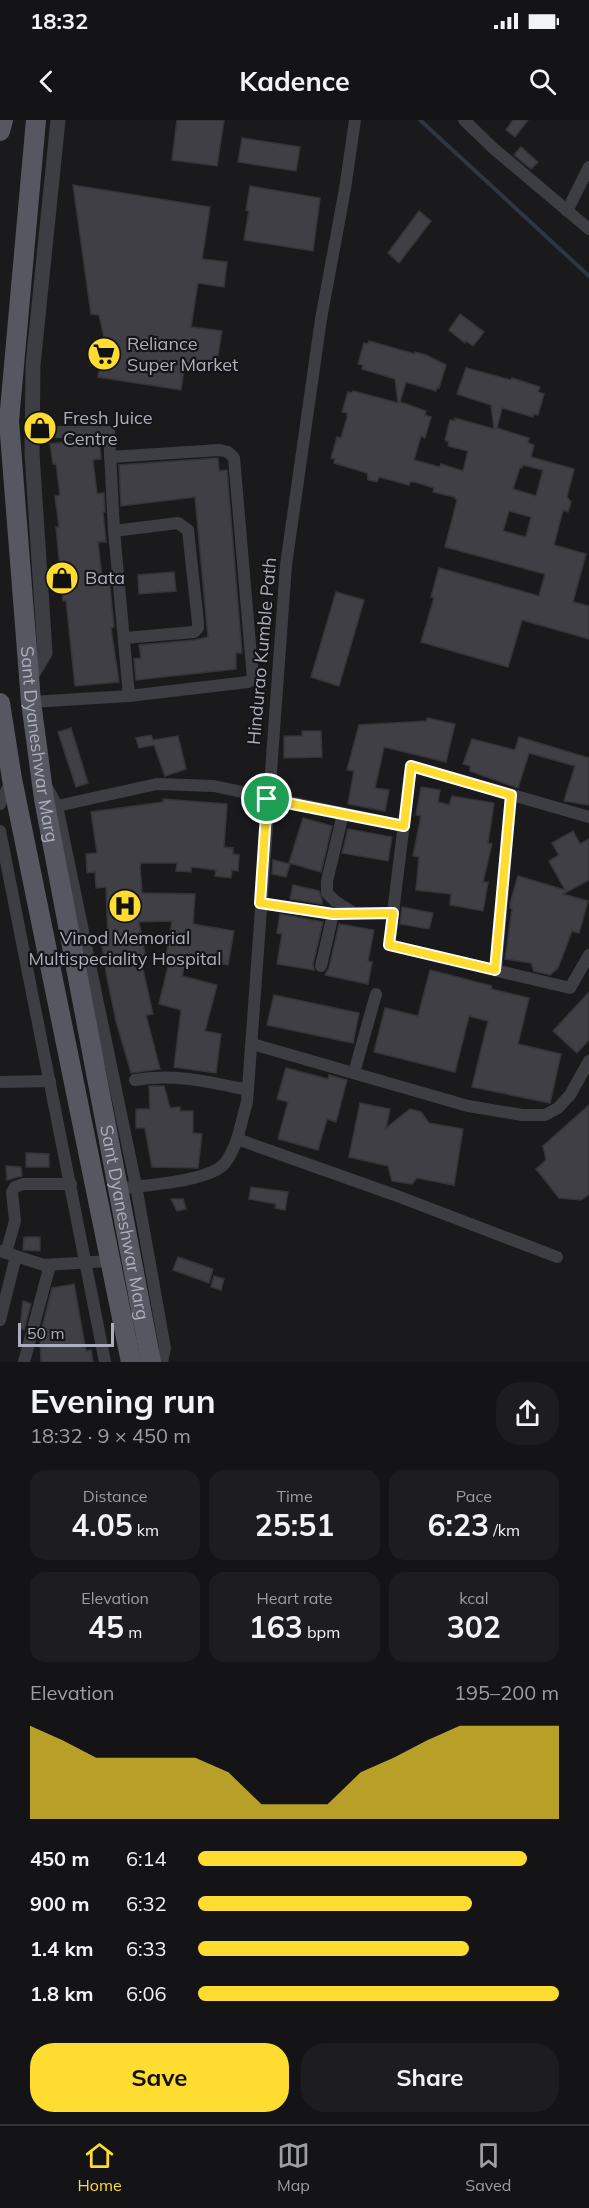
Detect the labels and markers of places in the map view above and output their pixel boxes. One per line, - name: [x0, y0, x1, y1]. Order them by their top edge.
- place label: Reliance Super Market: [127, 332, 238, 376]
- supermarket icon: Reliance Super Market: [86, 336, 122, 372]
- place label: Fresh Juice Centre: [63, 406, 152, 450]
- shop icon: Fresh Juice Centre: [22, 410, 58, 446]
- shop icon: Bata: [44, 560, 80, 596]
- place label: Bata: [85, 566, 125, 589]
- pin: [241, 773, 292, 824]
- hospital icon: Vinod Memorial Multispeciality Hospital: [107, 888, 143, 924]
- place label: Vinod Memorial Multispeciality Hospital: [29, 926, 221, 970]

